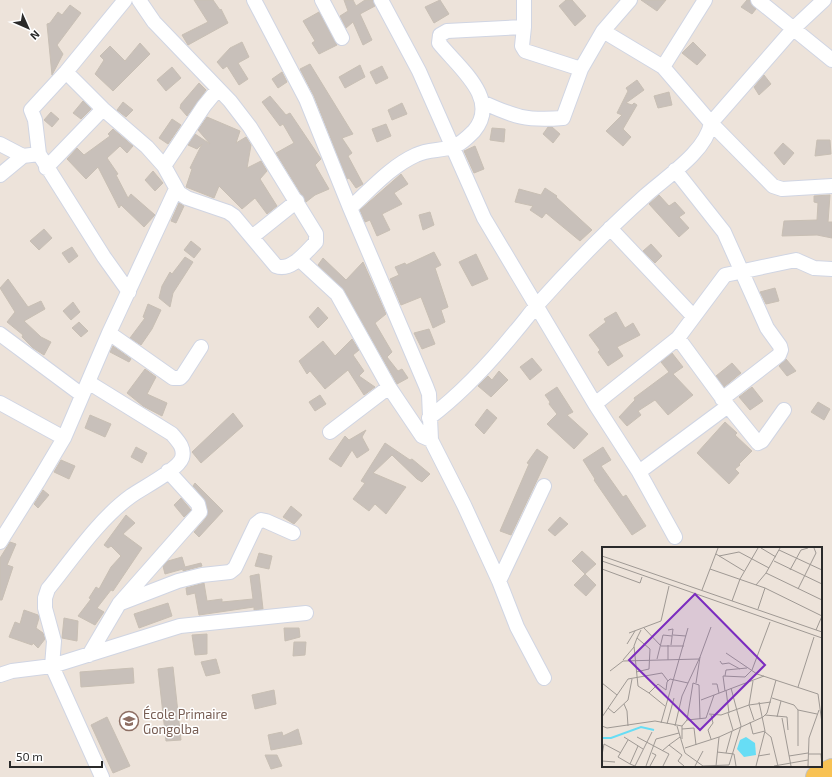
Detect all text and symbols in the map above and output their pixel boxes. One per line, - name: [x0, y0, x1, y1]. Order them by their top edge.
- north arrow: [8, 8, 48, 48]
- text: N: [28, 28, 43, 43]
- inset map: [602, 547, 822, 767]
- place label: École Primaire Gongolba: [143, 705, 228, 737]
- school or university icon: École Primaire Gongolba: [118, 710, 140, 732]
- scale bar: [10, 743, 102, 769]
- text: 50 m: [16, 749, 43, 763]

